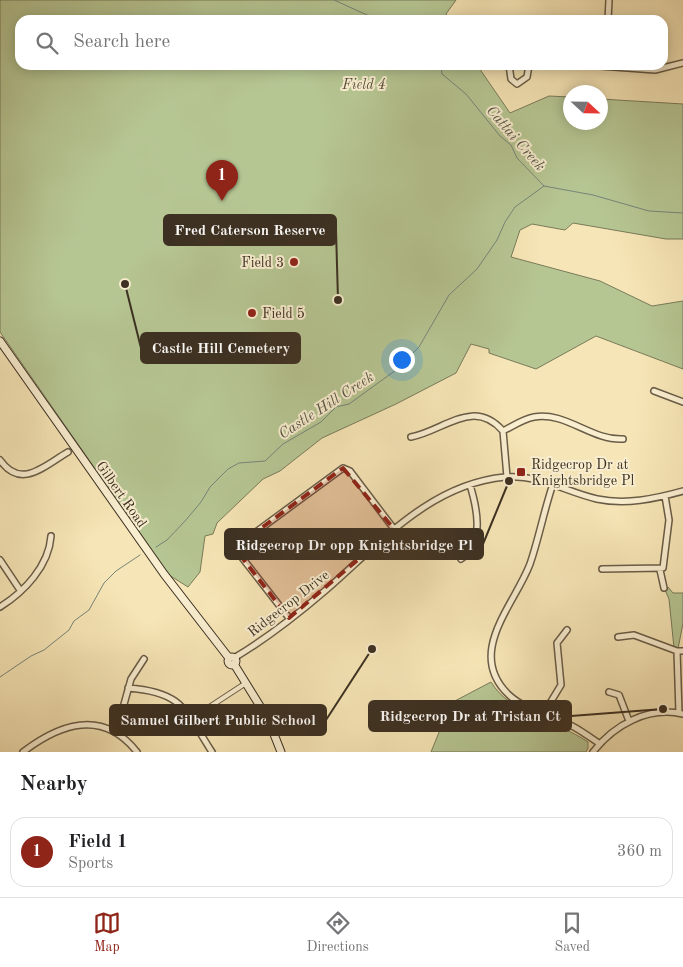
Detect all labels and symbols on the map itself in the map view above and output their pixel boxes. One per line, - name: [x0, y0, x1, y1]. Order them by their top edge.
- park label: Field 4: [341, 78, 386, 92]
- north arrow: [563, 85, 608, 130]
- water label: Cattai Creek: [483, 103, 547, 175]
- pin: 1: [206, 160, 238, 201]
- callout: Fred Caterson Reserve: [164, 215, 336, 245]
- text: Fred Caterson Reserve: [174, 224, 326, 239]
- place label: Field 3: [241, 256, 284, 270]
- marker: Field 3: [288, 256, 300, 268]
- marker: Field 5: [246, 307, 258, 319]
- place label: Field 5: [262, 307, 305, 321]
- callout: Castle Hill Cemetery: [141, 333, 300, 363]
- text: Castle Hill Cemetery: [152, 342, 290, 357]
- your location: [389, 347, 415, 373]
- water label: Castle Hill Creek: [277, 370, 377, 442]
- place label: Ridgecrop Dr at Knightsbridge Pl: [531, 458, 635, 488]
- street label: Gilbert Road: [93, 459, 149, 530]
- marker: Ridgecrop Dr at Knightsbridge Pl: [515, 466, 527, 478]
- callout: Ridgecrop Dr opp Knightsbridge Pl: [225, 529, 483, 559]
- text: Ridgecrop Dr opp Knightsbridge Pl: [235, 539, 473, 554]
- street label: Ridgecrop Drive: [245, 568, 332, 640]
- callout: Ridgecrop Dr at Tristan Ct: [369, 701, 571, 731]
- callout: Samuel Gilbert Public School: [110, 705, 326, 735]
- text: Ridgecrop Dr at Tristan Ct: [379, 710, 561, 725]
- text: Samuel Gilbert Public School: [120, 714, 316, 729]

